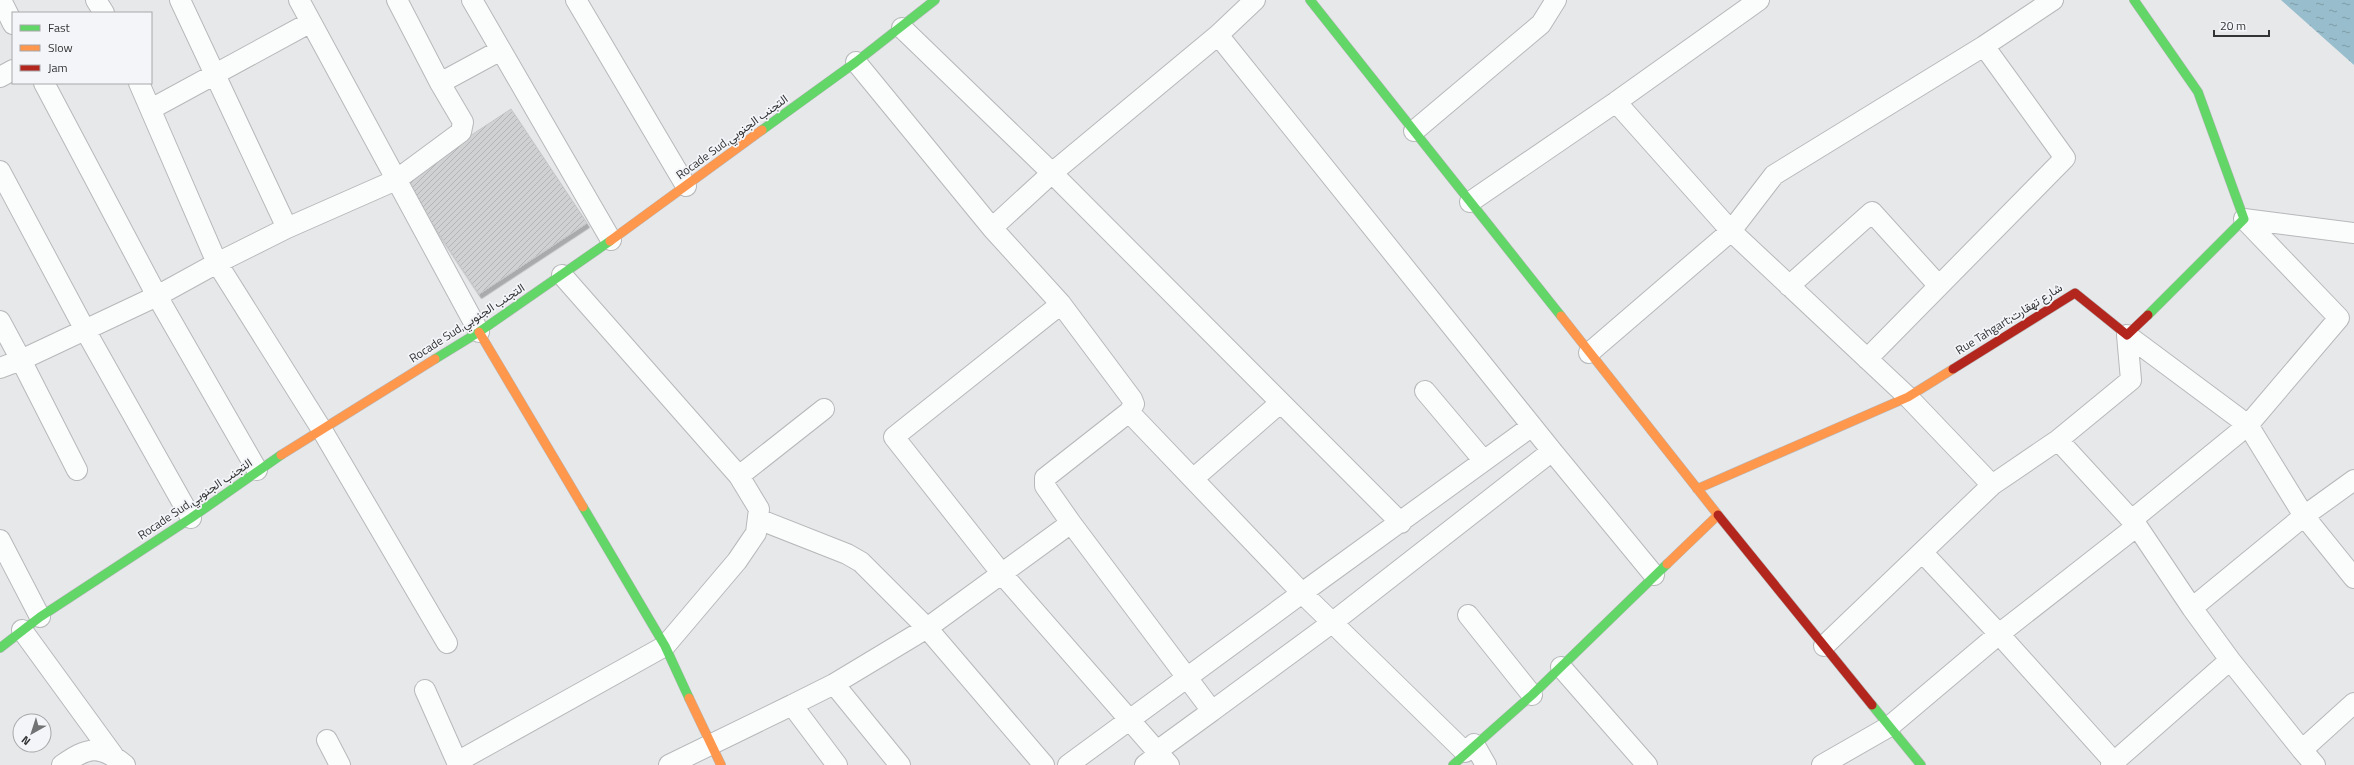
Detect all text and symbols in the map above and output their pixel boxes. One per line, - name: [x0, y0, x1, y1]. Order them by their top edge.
- legend: [12, 12, 152, 84]
- scale bar: [2214, 12, 2269, 38]
- text: 20 m: [2220, 16, 2246, 35]
- text: Fast: [48, 18, 71, 37]
- text: Slow: [48, 38, 73, 57]
- text: Jam: [48, 58, 68, 77]
- street label: Rocade Sud,التجنب الجنوبي: [672, 89, 792, 185]
- street label: Rocade Sud,التجنب الجنوبي: [405, 278, 529, 368]
- street label: Rue Tahgart;شارع تهقارت: [1952, 278, 2066, 359]
- street label: Rocade Sud,التجنب الجنوبي: [134, 453, 256, 545]
- north arrow: [12, 713, 52, 753]
- text: N: [18, 732, 34, 749]

